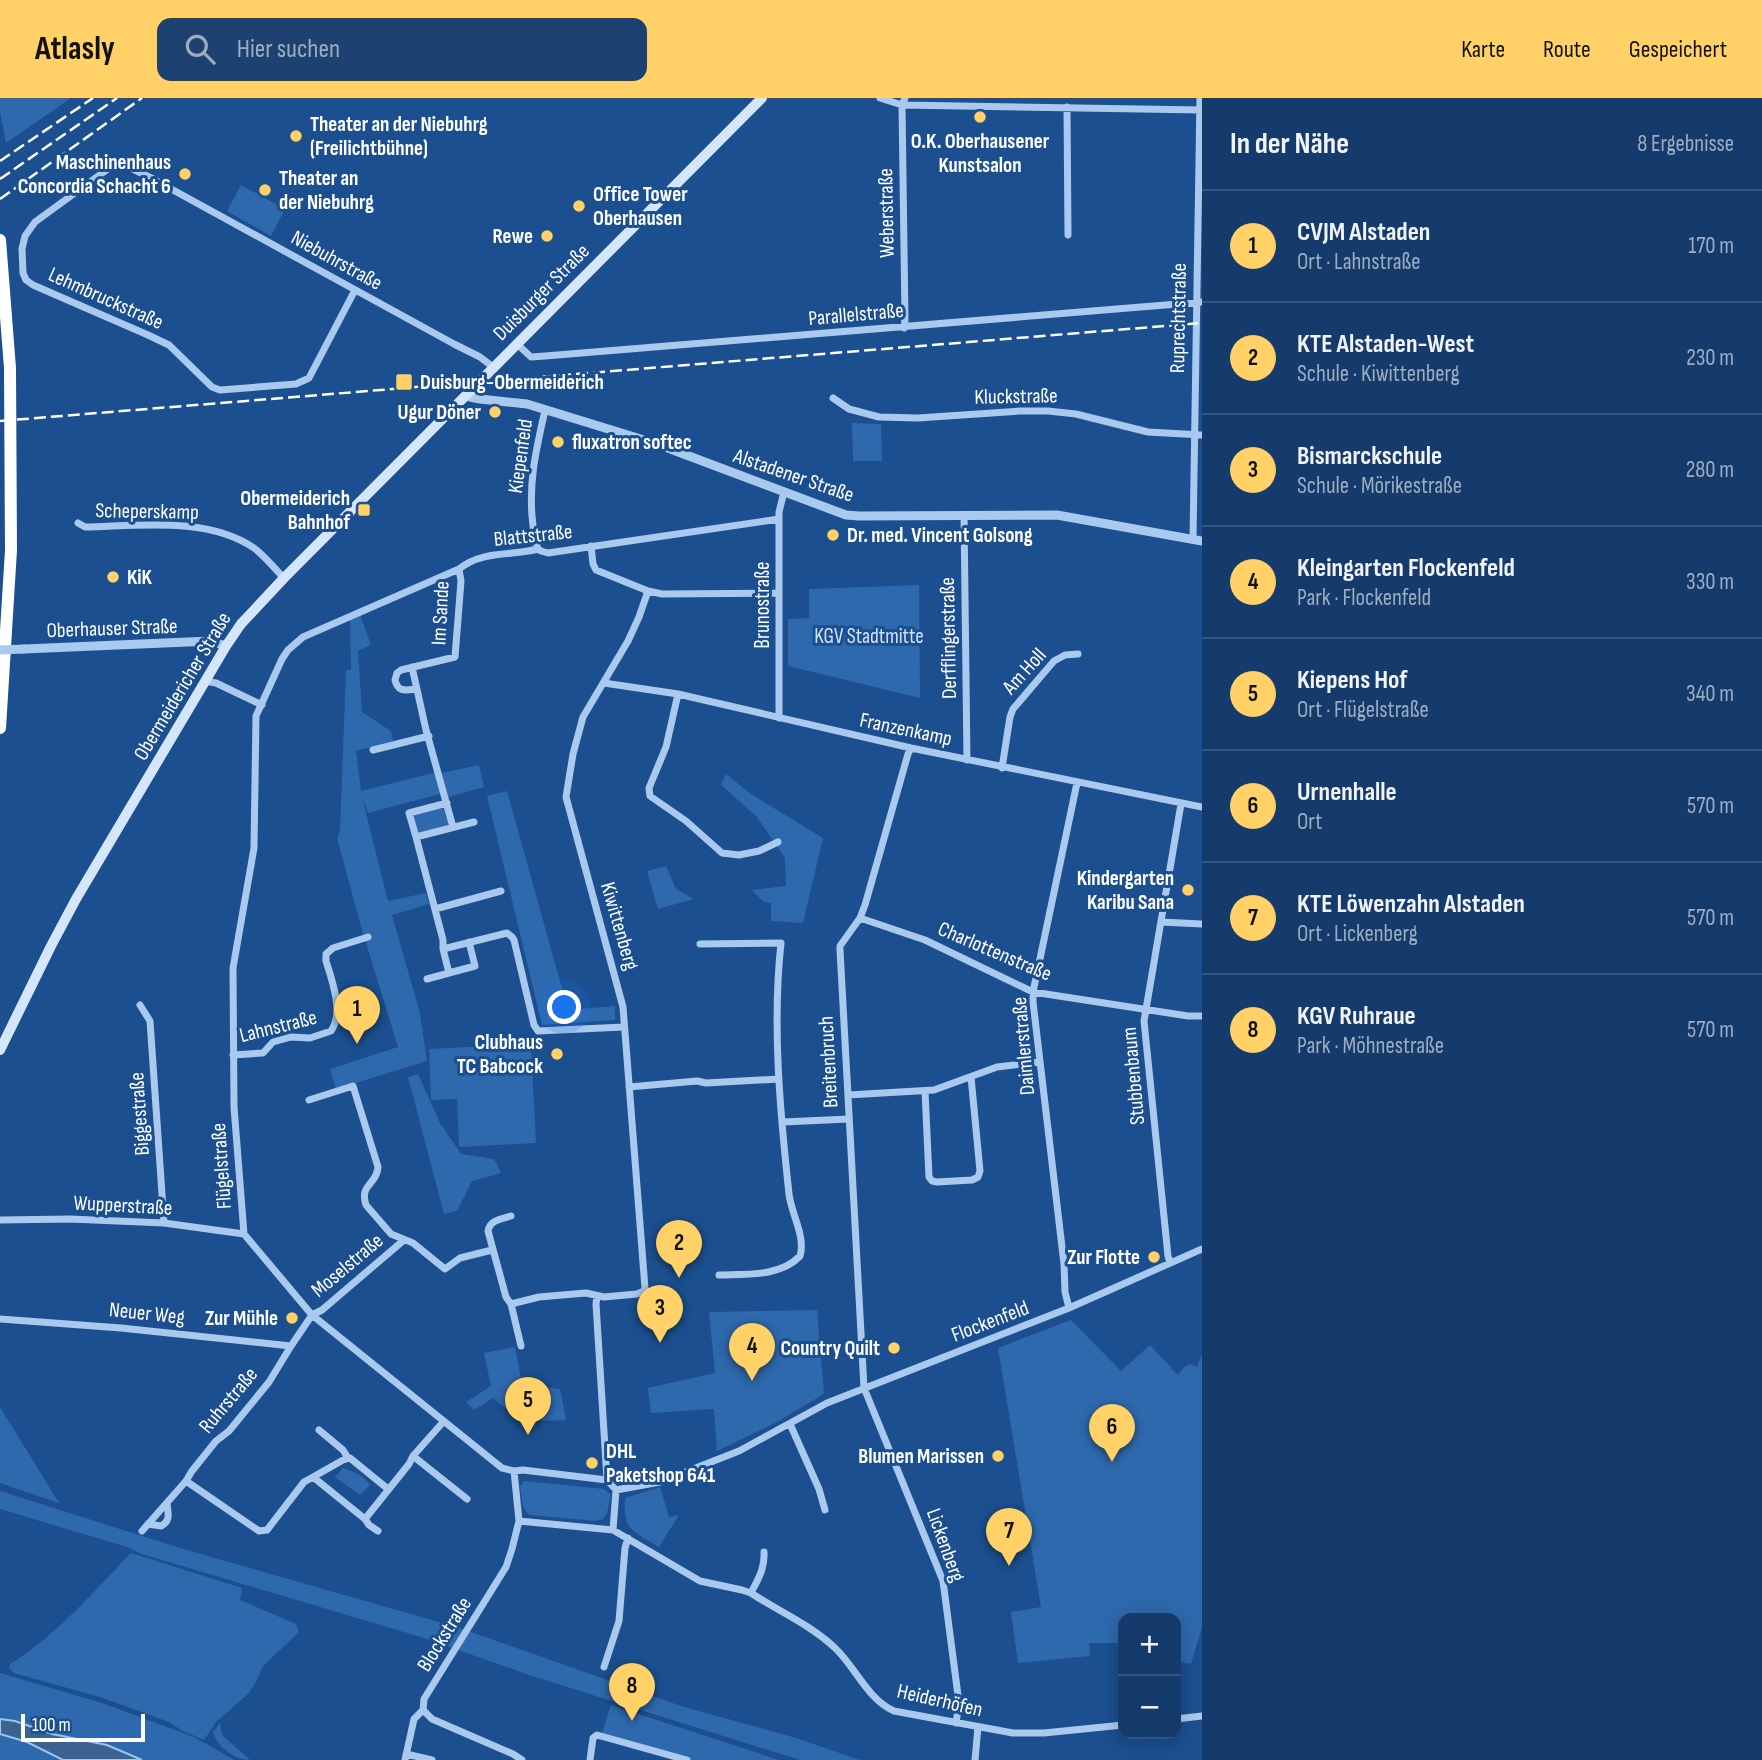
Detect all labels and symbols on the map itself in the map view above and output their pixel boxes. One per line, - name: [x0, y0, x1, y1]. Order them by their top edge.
- marker: O.K. Oberhausener Kunstsalon: [972, 109, 988, 125]
- place label: Theater an der Niebuhrg (Freilichtbühne): [310, 112, 488, 161]
- marker: Theater an der Niebuhrg (Freilichtbühne): [288, 128, 304, 144]
- place label: O.K. Oberhausener Kunstsalon: [911, 129, 1050, 178]
- place label: Maschinenhaus Concordia Schacht 6: [18, 150, 171, 199]
- marker: Maschinenhaus Concordia Schacht 6: [177, 166, 193, 182]
- place label: Theater an der Niebuhrg: [279, 166, 374, 215]
- street label: Weberstraße: [873, 168, 900, 258]
- marker: Theater an der Niebuhrg: [257, 182, 273, 198]
- place label: Office Tower Oberhausen: [593, 182, 688, 231]
- marker: Office Tower Oberhausen: [571, 198, 587, 214]
- place label: Rewe: [493, 224, 533, 249]
- street label: Niebuhrstraße: [287, 225, 387, 296]
- marker: Rewe: [539, 228, 555, 244]
- street label: Duisburger Straße: [488, 239, 595, 346]
- street label: Lehmbruckstraße: [44, 262, 167, 335]
- street label: Ruprechtstraße: [1165, 263, 1192, 373]
- street label: Parallelstraße: [807, 298, 905, 331]
- place label: Duisburg-Obermeiderich: [420, 370, 604, 395]
- marker: Duisburg-Obermeiderich: [394, 372, 414, 392]
- street label: Kluckstraße: [974, 383, 1058, 410]
- place label: Ugur Döner: [397, 400, 481, 425]
- marker: Ugur Döner: [487, 404, 503, 420]
- street label: Kiepenfeld: [503, 417, 538, 495]
- place label: fluxatron softec: [572, 430, 692, 455]
- marker: fluxatron softec: [550, 434, 566, 450]
- street label: Alstadener Straße: [729, 443, 857, 508]
- place label: Obermeiderich Bahnhof: [240, 486, 350, 535]
- street label: Scheperskamp: [95, 498, 199, 525]
- marker: Obermeiderich Bahnhof: [356, 502, 372, 518]
- street label: Blattstraße: [492, 519, 574, 552]
- place label: Dr. med. Vincent Golsong: [847, 523, 1033, 548]
- marker: Dr. med. Vincent Golsong: [825, 527, 841, 543]
- street label: Brunostraße: [750, 562, 775, 648]
- place label: KiK: [127, 565, 153, 590]
- marker: KiK: [105, 569, 121, 585]
- street label: Derfflingerstraße: [935, 577, 962, 699]
- street label: Im Sande: [426, 580, 455, 646]
- street label: Obermeidericher Straße: [128, 608, 236, 765]
- street label: Oberhauser Straße: [46, 614, 178, 643]
- park label: KGV Stadtmitte: [814, 624, 924, 649]
- street label: Am Holl: [997, 643, 1052, 700]
- street label: Franzenkamp: [857, 708, 954, 751]
- place label: Kindergarten Karibu Sana: [1077, 866, 1174, 915]
- street label: Kiwittenberg: [595, 879, 644, 973]
- marker: Kindergarten Karibu Sana: [1180, 882, 1196, 898]
- street label: Charlottenstraße: [934, 916, 1055, 987]
- pin: 1: [334, 986, 380, 1044]
- your location: [547, 990, 581, 1024]
- street label: Daimlerstraße: [1007, 996, 1040, 1096]
- street label: Lahnstraße: [237, 1005, 319, 1048]
- street label: Breitenbruch: [814, 1015, 843, 1109]
- street label: Stubbenbaum: [1117, 1026, 1150, 1126]
- place label: Clubhaus TC Babcock: [457, 1030, 543, 1079]
- marker: Clubhaus TC Babcock: [549, 1046, 565, 1062]
- street label: Biggestraße: [124, 1072, 155, 1156]
- street label: Flügelstraße: [206, 1122, 237, 1210]
- street label: Wupperstraße: [73, 1190, 173, 1221]
- pin: 2: [656, 1220, 702, 1278]
- street label: Moselstraße: [306, 1228, 388, 1303]
- place label: Zur Flotte: [1067, 1245, 1140, 1270]
- marker: Zur Flotte: [1146, 1249, 1162, 1265]
- pin: 3: [637, 1285, 683, 1343]
- street label: Flockenfeld: [948, 1295, 1032, 1348]
- street label: Neuer Weg: [108, 1297, 186, 1330]
- place label: Zur Mühle: [205, 1306, 278, 1331]
- marker: Zur Mühle: [284, 1310, 300, 1326]
- pin: 4: [729, 1323, 775, 1381]
- place label: Country Quilt: [780, 1336, 880, 1361]
- marker: Country Quilt: [886, 1340, 902, 1356]
- street label: Ruhrstraße: [194, 1362, 263, 1438]
- pin: 5: [505, 1377, 551, 1435]
- pin: 6: [1089, 1404, 1135, 1462]
- place label: DHL Paketshop 641: [606, 1439, 715, 1488]
- place label: Blumen Marissen: [858, 1444, 984, 1469]
- marker: Blumen Marissen: [990, 1448, 1006, 1464]
- marker: DHL Paketshop 641: [584, 1455, 600, 1471]
- street label: Lickenberg: [921, 1505, 970, 1585]
- pin: 7: [986, 1508, 1032, 1566]
- street label: Blockstraße: [412, 1592, 477, 1676]
- pin: 8: [609, 1663, 655, 1721]
- street label: Heiderhöfen: [895, 1679, 985, 1722]
- scale bar: [21, 1711, 145, 1743]

